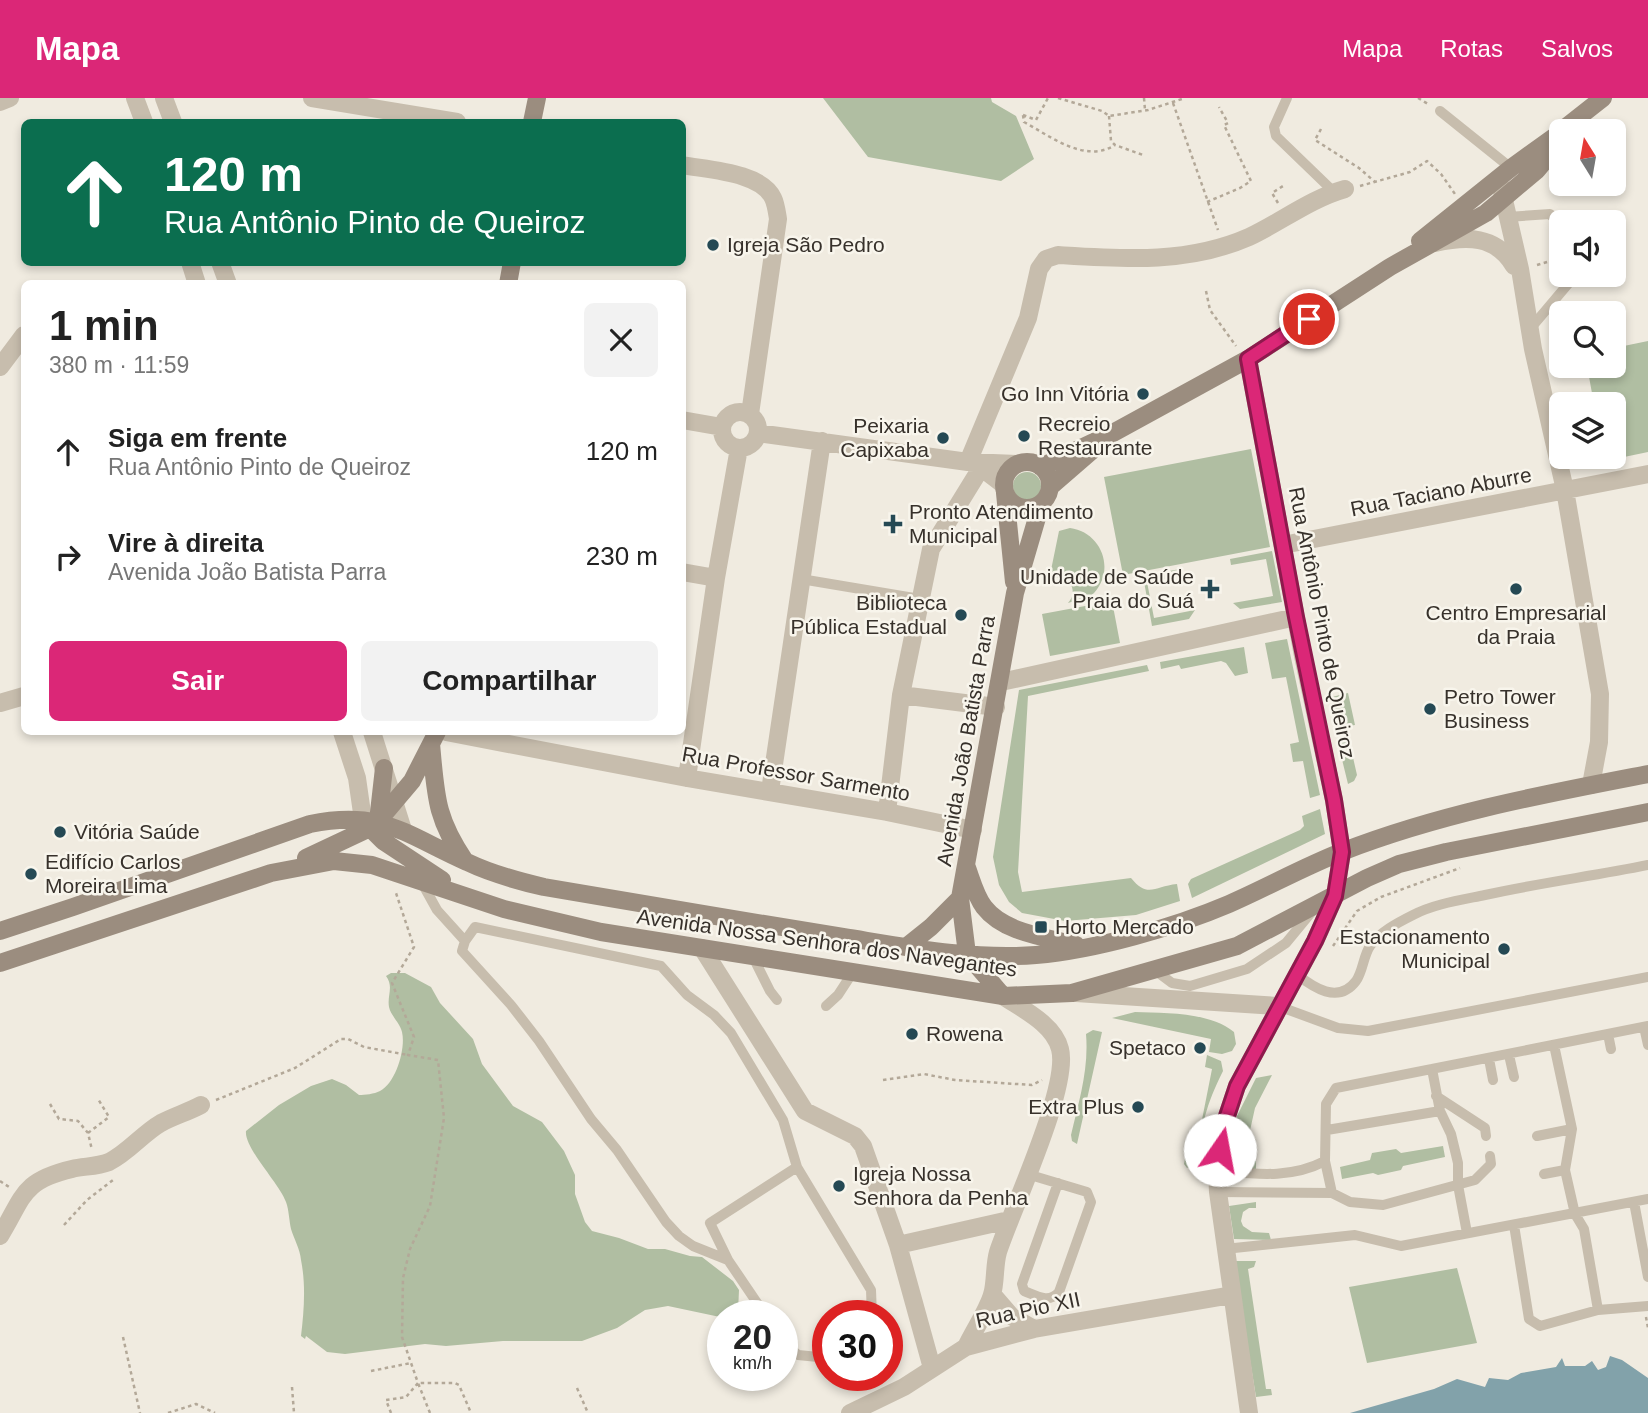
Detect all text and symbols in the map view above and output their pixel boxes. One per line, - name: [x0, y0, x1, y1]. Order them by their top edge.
- text: Mapa: [35, 30, 119, 67]
- text: Mapa: [1342, 35, 1402, 62]
- text: Rotas: [1440, 35, 1503, 62]
- text: Salvos: [1541, 35, 1613, 62]
- north arrow: [1549, 119, 1626, 196]
- map controls: [1549, 119, 1626, 469]
- icon: ahead: [49, 147, 140, 238]
- text: 120 m: [164, 147, 303, 201]
- text: Rua Antônio Pinto de Queiroz: [164, 204, 586, 240]
- button: sound: [1549, 210, 1626, 287]
- place label: Igreja São Pedro: [727, 233, 885, 256]
- marker: Igreja São Pedro: [705, 237, 721, 253]
- pin: [1279, 289, 1339, 349]
- icon: arrive: [1290, 300, 1328, 338]
- button: search: [1549, 301, 1626, 378]
- text: 1 min: [49, 302, 159, 349]
- button: close: [584, 303, 658, 377]
- text: 380 m · 11:59: [49, 352, 189, 378]
- place label: Go Inn Vitória: [1001, 382, 1129, 405]
- marker: Go Inn Vitória: [1135, 386, 1151, 402]
- button: layers: [1549, 392, 1626, 469]
- place label: Recreio Restaurante: [1038, 412, 1152, 459]
- place label: Peixaria Capixaba: [840, 414, 929, 461]
- text: Siga em frente: [108, 423, 287, 453]
- marker: Recreio Restaurante: [1016, 428, 1032, 444]
- marker: Peixaria Capixaba: [935, 430, 951, 446]
- icon: ahead: [49, 433, 87, 471]
- text: 120 m: [586, 436, 658, 466]
- text: Rua Antônio Pinto de Queiroz: [108, 454, 411, 480]
- street label: Rua Taciano Aburre: [1348, 463, 1533, 520]
- street label: Rua Antônio Pinto de Queiroz: [1285, 485, 1360, 761]
- place label: Pronto Atendimento Municipal: [909, 500, 1093, 547]
- marker: Pronto Atendimento Municipal: [883, 514, 903, 534]
- text: Vire à direita: [108, 528, 264, 558]
- icon: right: [49, 538, 87, 576]
- text: 230 m: [586, 541, 658, 571]
- text: Avenida João Batista Parra: [108, 559, 386, 585]
- place label: Unidade de Saúde Praia do Suá: [1020, 565, 1194, 612]
- marker: Unidade de Saúde Praia do Suá: [1200, 579, 1220, 599]
- marker: Centro Empresarial da Praia: [1508, 581, 1524, 597]
- place label: Biblioteca Pública Estadual: [791, 591, 947, 638]
- place label: Centro Empresarial da Praia: [1426, 601, 1606, 648]
- marker: Biblioteca Pública Estadual: [953, 607, 969, 623]
- street label: Avenida João Batista Parra: [932, 613, 999, 868]
- button: Sair: [49, 641, 347, 721]
- button: Compartilhar: [361, 641, 658, 721]
- place label: Petro Tower Business: [1444, 685, 1556, 732]
- marker: Petro Tower Business: [1422, 701, 1438, 717]
- street label: Rua Professor Sarmento: [680, 742, 912, 805]
- place label: Vitória Saúde: [74, 820, 200, 843]
- marker: Vitória Saúde: [52, 824, 68, 840]
- place label: Edifício Carlos Moreira Lima: [45, 850, 180, 897]
- marker: Edifício Carlos Moreira Lima: [23, 866, 39, 882]
- street label: Avenida Nossa Senhora dos Navegantes: [635, 904, 1019, 981]
- place label: Horto Mercado: [1055, 915, 1194, 938]
- marker: Horto Mercado: [1033, 919, 1049, 935]
- place label: Estacionamento Municipal: [1339, 925, 1490, 972]
- marker: Estacionamento Municipal: [1496, 941, 1512, 957]
- place label: Rowena: [926, 1022, 1003, 1045]
- marker: Rowena: [904, 1026, 920, 1042]
- place label: Spetaco: [1109, 1036, 1186, 1059]
- marker: Spetaco: [1192, 1040, 1208, 1056]
- place label: Extra Plus: [1028, 1095, 1124, 1118]
- marker: Extra Plus: [1130, 1099, 1146, 1115]
- position arrow: [1183, 1113, 1257, 1187]
- place label: Igreja Nossa Senhora da Penha: [853, 1162, 1028, 1209]
- marker: Igreja Nossa Senhora da Penha: [831, 1178, 847, 1194]
- street label: Rua Pio XII: [974, 1287, 1082, 1332]
- speed limit sign: 30: [812, 1300, 903, 1391]
- text: 20: [733, 1317, 772, 1356]
- text: km/h: [733, 1353, 772, 1373]

